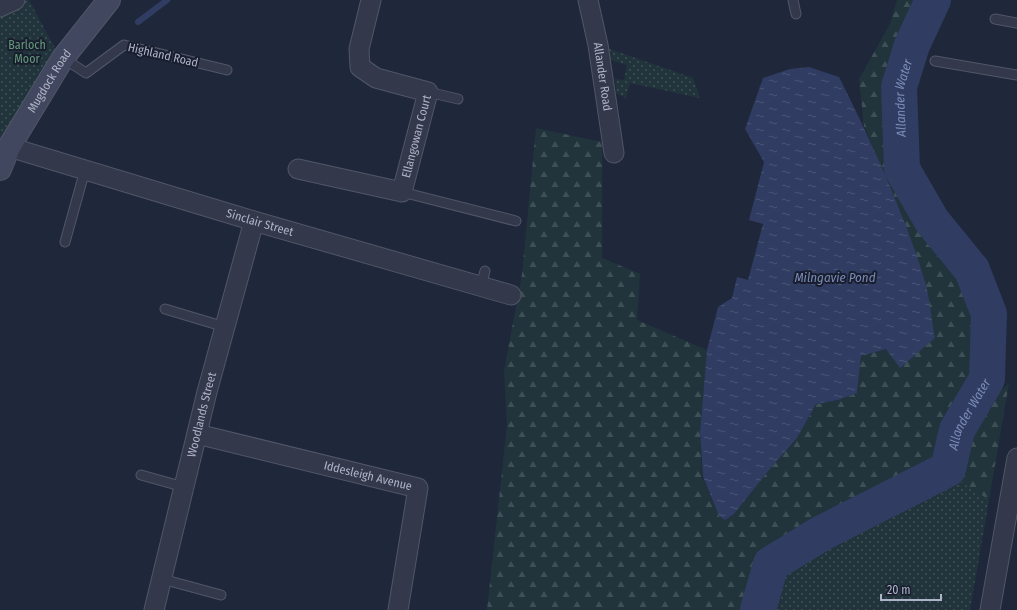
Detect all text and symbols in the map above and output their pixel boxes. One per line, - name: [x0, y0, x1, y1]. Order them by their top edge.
- park label: Barloch Moor: [8, 38, 46, 66]
- street label: Highland Road: [126, 40, 200, 70]
- street label: Allander Road: [591, 41, 615, 112]
- street label: Mugdock Road: [25, 47, 74, 115]
- water label: Allander Water: [891, 57, 915, 138]
- street label: Ellangowan Court: [399, 93, 434, 179]
- street label: Sinclair Street: [225, 206, 295, 239]
- water label: Milngavie Pond: [794, 270, 876, 285]
- street label: Woodlands Street: [184, 371, 219, 459]
- water label: Allander Water: [945, 375, 993, 452]
- street label: Iddesleigh Avenue: [323, 458, 413, 493]
- scale bar: [881, 576, 941, 602]
- text: 20 m: [887, 583, 911, 597]

